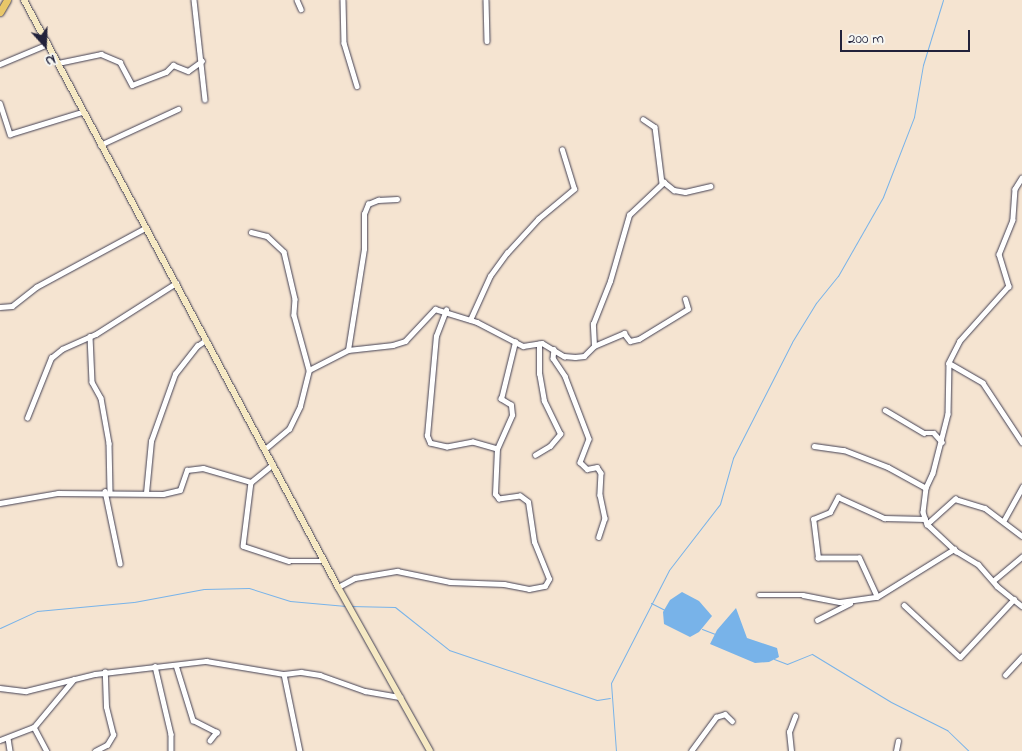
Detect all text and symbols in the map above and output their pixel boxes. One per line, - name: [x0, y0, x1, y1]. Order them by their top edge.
- north arrow: [20, 20, 70, 70]
- scale bar: [842, 20, 972, 52]
- text: 200 m: [848, 28, 884, 50]
- text: N: [42, 48, 58, 71]

